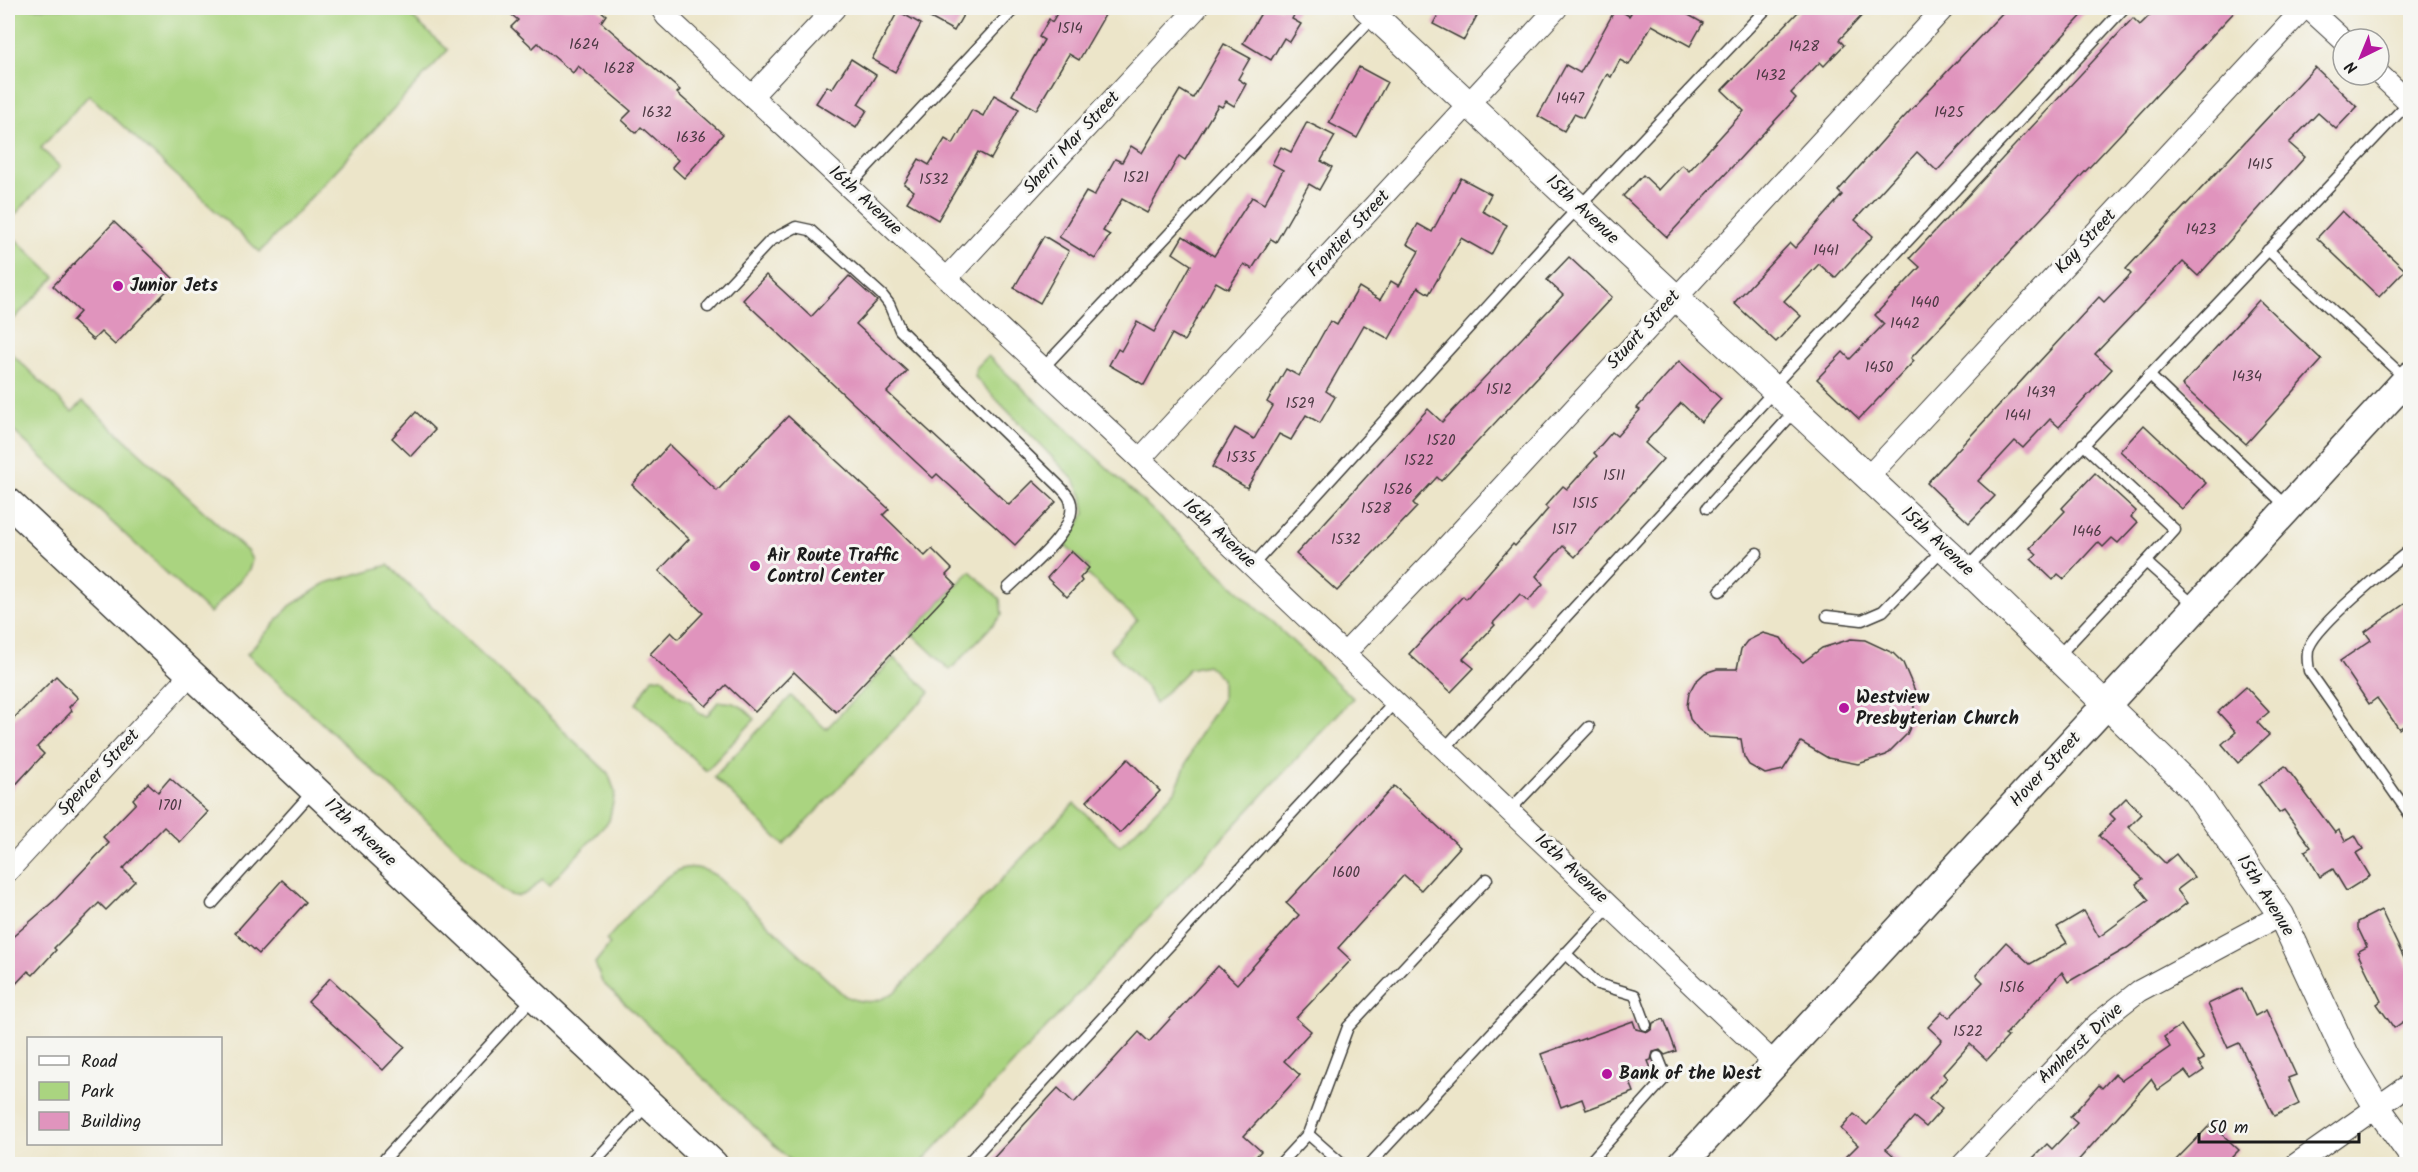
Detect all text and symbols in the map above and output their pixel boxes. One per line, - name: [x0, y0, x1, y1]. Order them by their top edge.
- house number: 1514: [1057, 17, 1083, 41]
- north arrow: [2331, 27, 2391, 87]
- house number: 1624: [569, 33, 599, 57]
- house number: 1428: [1789, 35, 1820, 59]
- text: N: [2340, 54, 2364, 79]
- house number: 1628: [604, 57, 635, 81]
- house number: 1432: [1756, 64, 1786, 88]
- street label: Sherri Mar Street: [1016, 84, 1128, 201]
- house number: 1447: [1556, 87, 1585, 111]
- house number: 1632: [642, 101, 672, 125]
- house number: 1425: [1934, 101, 1965, 125]
- house number: 1636: [676, 126, 706, 150]
- house number: 1415: [2247, 153, 2274, 177]
- street label: 16th Avenue: [821, 159, 909, 243]
- house number: 1521: [1123, 166, 1149, 190]
- house number: 1532: [919, 168, 949, 192]
- street label: 15th Avenue: [1538, 168, 1626, 252]
- street label: Frontier Street: [1300, 183, 1398, 285]
- street label: Kay Street: [2048, 202, 2125, 281]
- house number: 1423: [2186, 218, 2217, 242]
- house number: 1441: [1813, 239, 1839, 263]
- place label: Junior Jets: [130, 272, 218, 301]
- marker: Junior Jets: [111, 279, 125, 293]
- street label: Stuart Street: [1600, 283, 1689, 377]
- house number: 1440: [1911, 291, 1940, 315]
- house number: 1442: [1890, 312, 1920, 336]
- house number: 1450: [1865, 356, 1894, 380]
- house number: 1434: [2232, 365, 2262, 389]
- house number: 1512: [1486, 378, 1512, 402]
- house number: 1439: [2027, 381, 2056, 405]
- house number: 1529: [1286, 392, 1315, 416]
- house number: 1441: [2005, 404, 2031, 428]
- house number: 1520: [1427, 429, 1456, 453]
- house number: 1535: [1226, 446, 1257, 470]
- house number: 1522: [1404, 449, 1434, 473]
- house number: 1511: [1603, 464, 1625, 488]
- house number: 1526: [1383, 478, 1413, 502]
- street label: 16th Avenue: [1175, 492, 1263, 576]
- house number: 1515: [1572, 492, 1599, 516]
- house number: 1528: [1361, 497, 1392, 521]
- street label: 15th Avenue: [1893, 500, 1981, 584]
- house number: 1517: [1552, 518, 1577, 542]
- house number: 1446: [2072, 520, 2102, 544]
- house number: 1532: [1331, 528, 1361, 552]
- place label: Air Route Traffic Control Center: [767, 542, 900, 592]
- marker: Air Route Traffic Control Center: [748, 559, 762, 573]
- place label: Westview Presbyterian Church: [1856, 684, 2019, 734]
- marker: Westview Presbyterian Church: [1837, 701, 1851, 715]
- street label: Spencer Street: [51, 722, 148, 823]
- street label: Hover Street: [2003, 725, 2090, 815]
- street label: 17th Avenue: [317, 791, 403, 875]
- house number: 1701: [158, 794, 182, 818]
- street label: 16th Avenue: [1527, 827, 1615, 911]
- street label: 15th Avenue: [2228, 849, 2302, 943]
- house number: 1600: [1332, 861, 1361, 885]
- house number: 1516: [1999, 976, 2025, 1000]
- street label: Amherst Drive: [2031, 996, 2131, 1092]
- house number: 1522: [1953, 1020, 1983, 1044]
- legend: [27, 1037, 222, 1145]
- text: Road: [81, 1048, 118, 1077]
- place label: Bank of the West: [1619, 1060, 1762, 1089]
- marker: Bank of the West: [1600, 1067, 1614, 1081]
- text: Park: [81, 1078, 114, 1107]
- scale bar: [2199, 1106, 2360, 1144]
- text: Building: [81, 1108, 141, 1137]
- text: 50 m: [2208, 1114, 2248, 1143]

